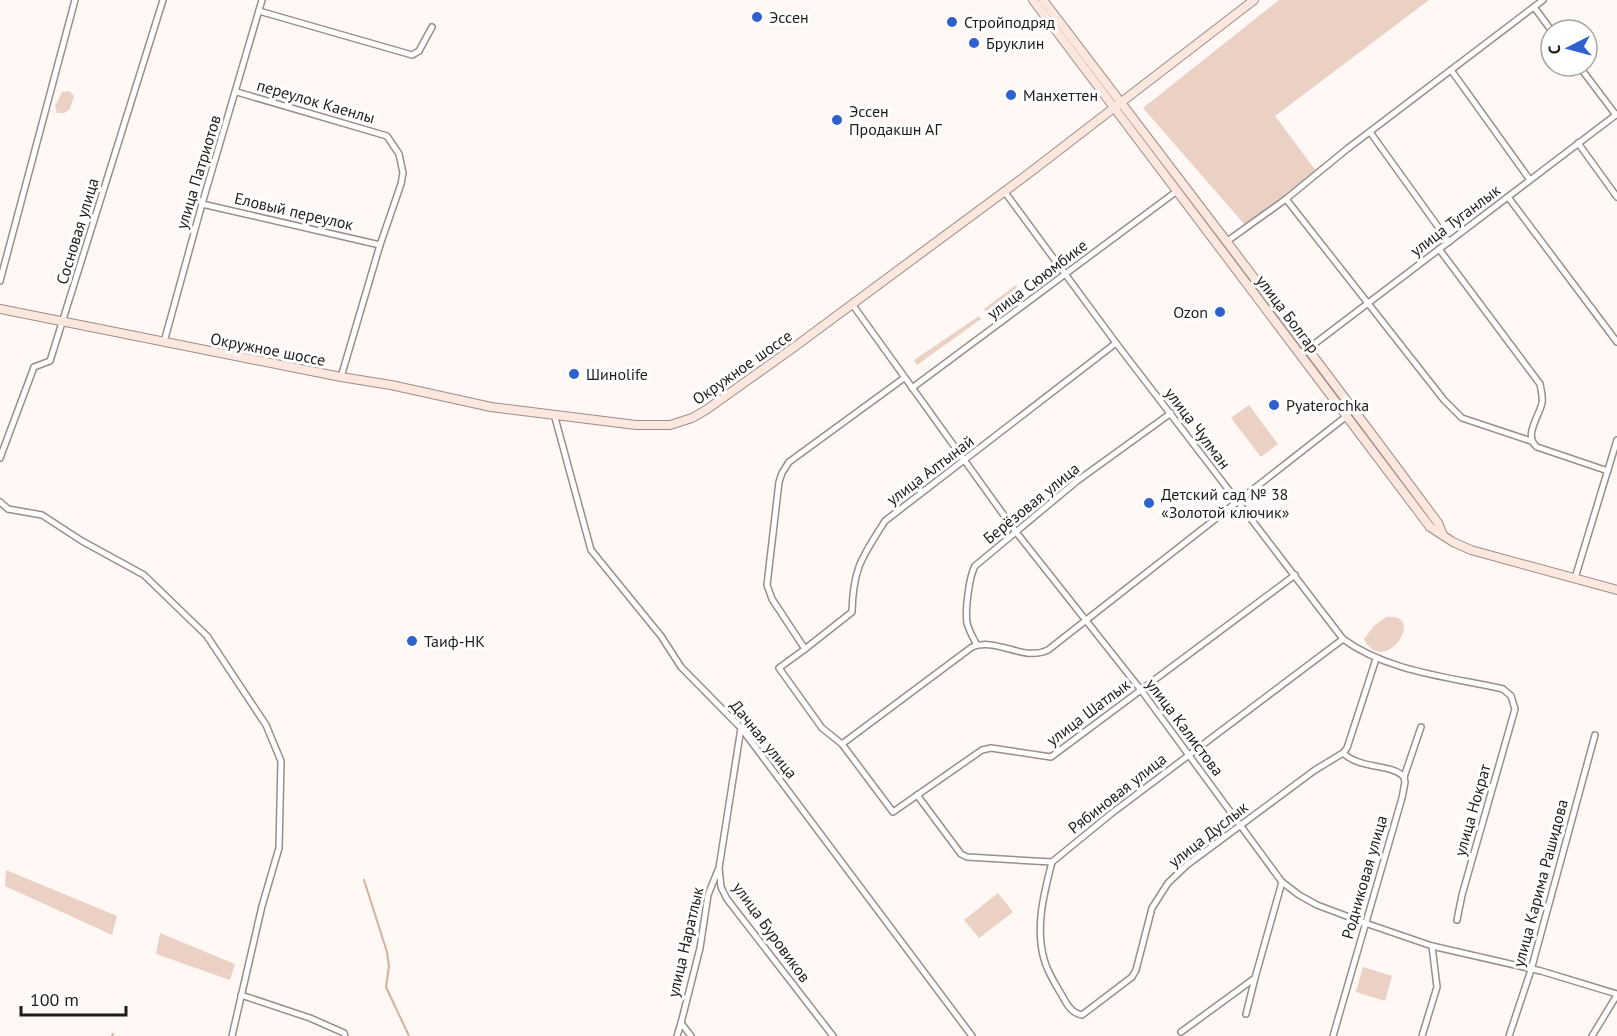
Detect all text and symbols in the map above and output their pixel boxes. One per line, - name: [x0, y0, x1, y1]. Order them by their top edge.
- place label: Эссен: [769, 7, 809, 27]
- marker: Эссен: [750, 10, 764, 24]
- place label: Стройподряд: [964, 12, 1055, 32]
- marker: Стройподряд: [945, 15, 959, 29]
- north arrow: [1539, 18, 1599, 78]
- place label: Бруклин: [986, 33, 1044, 53]
- marker: Бруклин: [967, 36, 981, 50]
- text: С: [1544, 44, 1564, 55]
- street label: переулок Каенлы: [255, 75, 377, 127]
- place label: Манхеттен: [1023, 85, 1098, 105]
- marker: Манхеттен: [1004, 88, 1018, 102]
- place label: Эссен Продакшн АГ: [849, 101, 942, 139]
- street label: улица Патриотов: [171, 113, 225, 231]
- marker: Эссен Продакшн АГ: [830, 113, 844, 127]
- street label: Сосновая улица: [51, 175, 103, 287]
- street label: улица Туганлык: [1406, 179, 1504, 260]
- street label: Еловый переулок: [233, 188, 356, 234]
- street label: улица Сююмбике: [983, 235, 1091, 323]
- street label: улица Болгар: [1252, 271, 1324, 357]
- place label: Ozon: [1173, 302, 1208, 322]
- marker: Ozon: [1213, 305, 1227, 319]
- street label: Окружное шоссе: [688, 325, 796, 409]
- street label: Окружное шоссе: [209, 328, 327, 370]
- place label: Шиноlife: [586, 364, 648, 384]
- marker: Шиноlife: [567, 367, 581, 381]
- street label: улица Чулман: [1161, 383, 1235, 473]
- place label: Pyaterochka: [1286, 395, 1369, 415]
- marker: Pyaterochka: [1267, 398, 1281, 412]
- street label: улица Алтынай: [882, 431, 978, 509]
- street label: Берёзовая улица: [979, 458, 1083, 548]
- place label: Детский сад № 38 «Золотой ключик»: [1161, 484, 1290, 522]
- marker: Детский сад № 38 «Золотой ключик»: [1142, 496, 1156, 510]
- place label: Таиф-НК: [424, 631, 485, 651]
- marker: Таиф-НК: [405, 634, 419, 648]
- street label: улица Шатлык: [1042, 674, 1134, 750]
- street label: улица Калистова: [1142, 674, 1228, 780]
- street label: Дачная улица: [726, 696, 802, 782]
- street label: Рябиновая улица: [1064, 748, 1170, 838]
- street label: улица Нократ: [1449, 761, 1495, 858]
- street label: улица Дуслык: [1164, 796, 1252, 871]
- street label: улица Карима Рашидова: [1508, 797, 1572, 969]
- street label: Родниковая улица: [1337, 813, 1391, 941]
- street label: улица Буровиков: [729, 878, 815, 986]
- street label: улица Наратлык: [663, 885, 707, 999]
- scale bar: [21, 979, 126, 1017]
- text: 100 m: [30, 988, 79, 1011]

